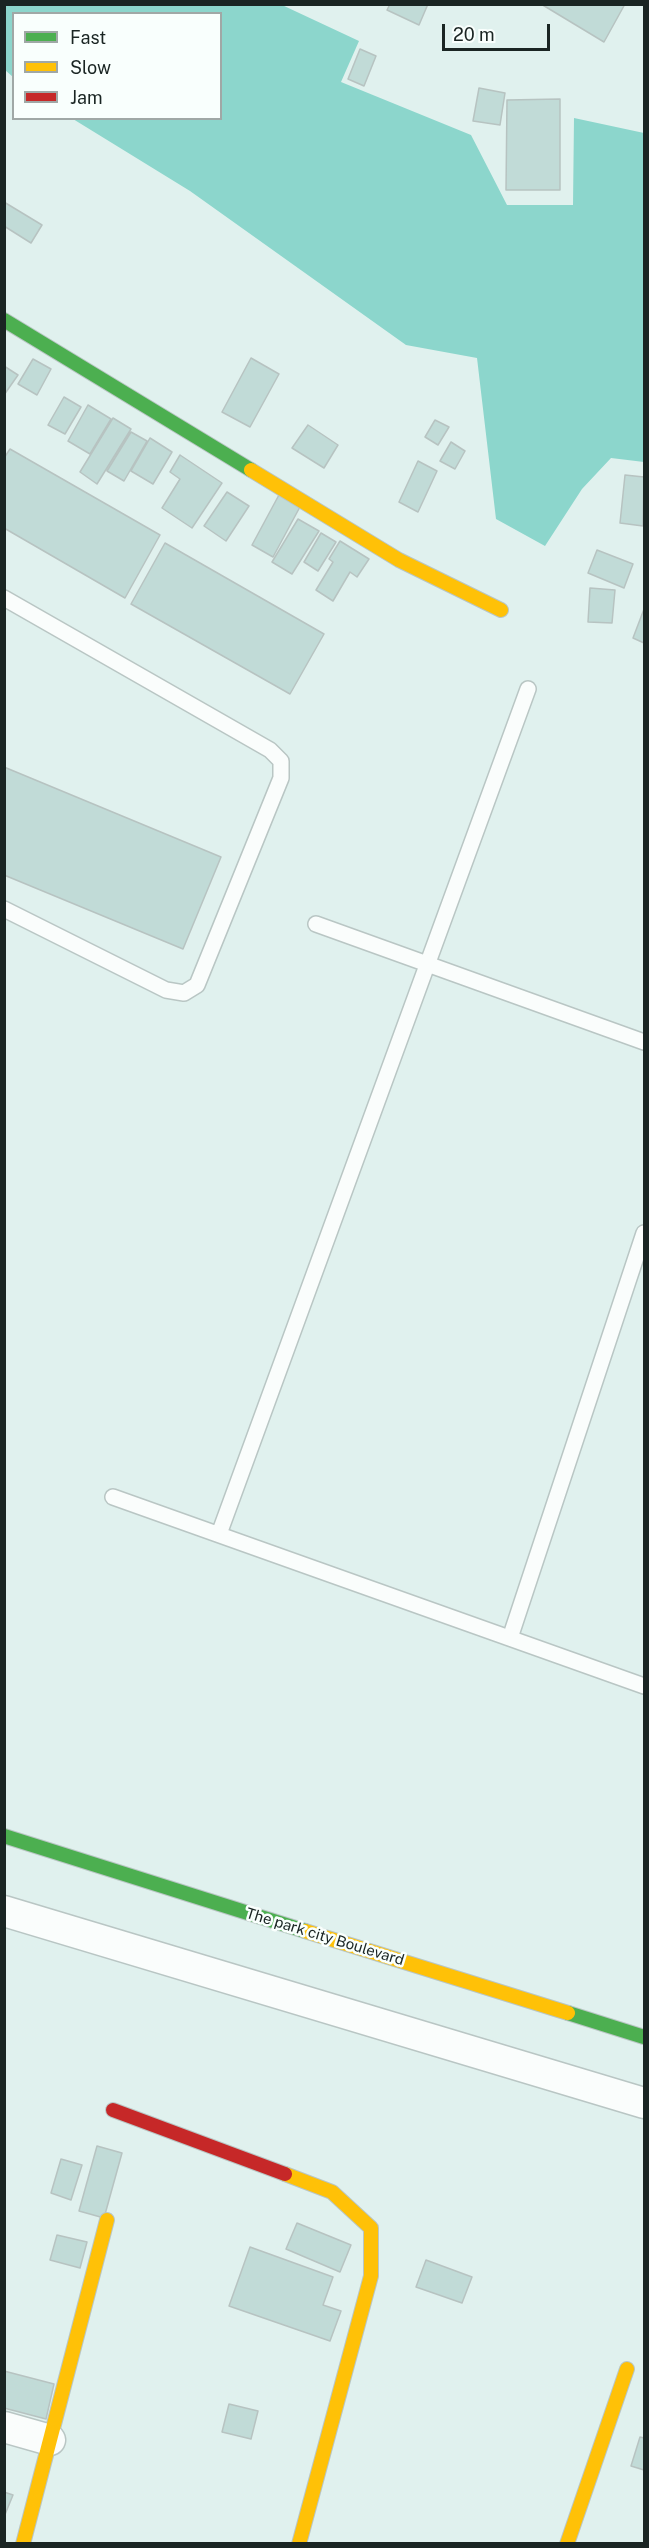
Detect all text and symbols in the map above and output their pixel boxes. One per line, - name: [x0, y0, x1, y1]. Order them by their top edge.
- legend: [12, 12, 222, 120]
- scale bar: [445, 12, 553, 50]
- text: 20 m: [453, 24, 495, 45]
- text: Fast: [70, 27, 106, 48]
- text: Slow: [70, 57, 111, 78]
- text: Jam: [70, 87, 103, 108]
- street label: The park city Boulevard: [244, 1904, 406, 1970]

